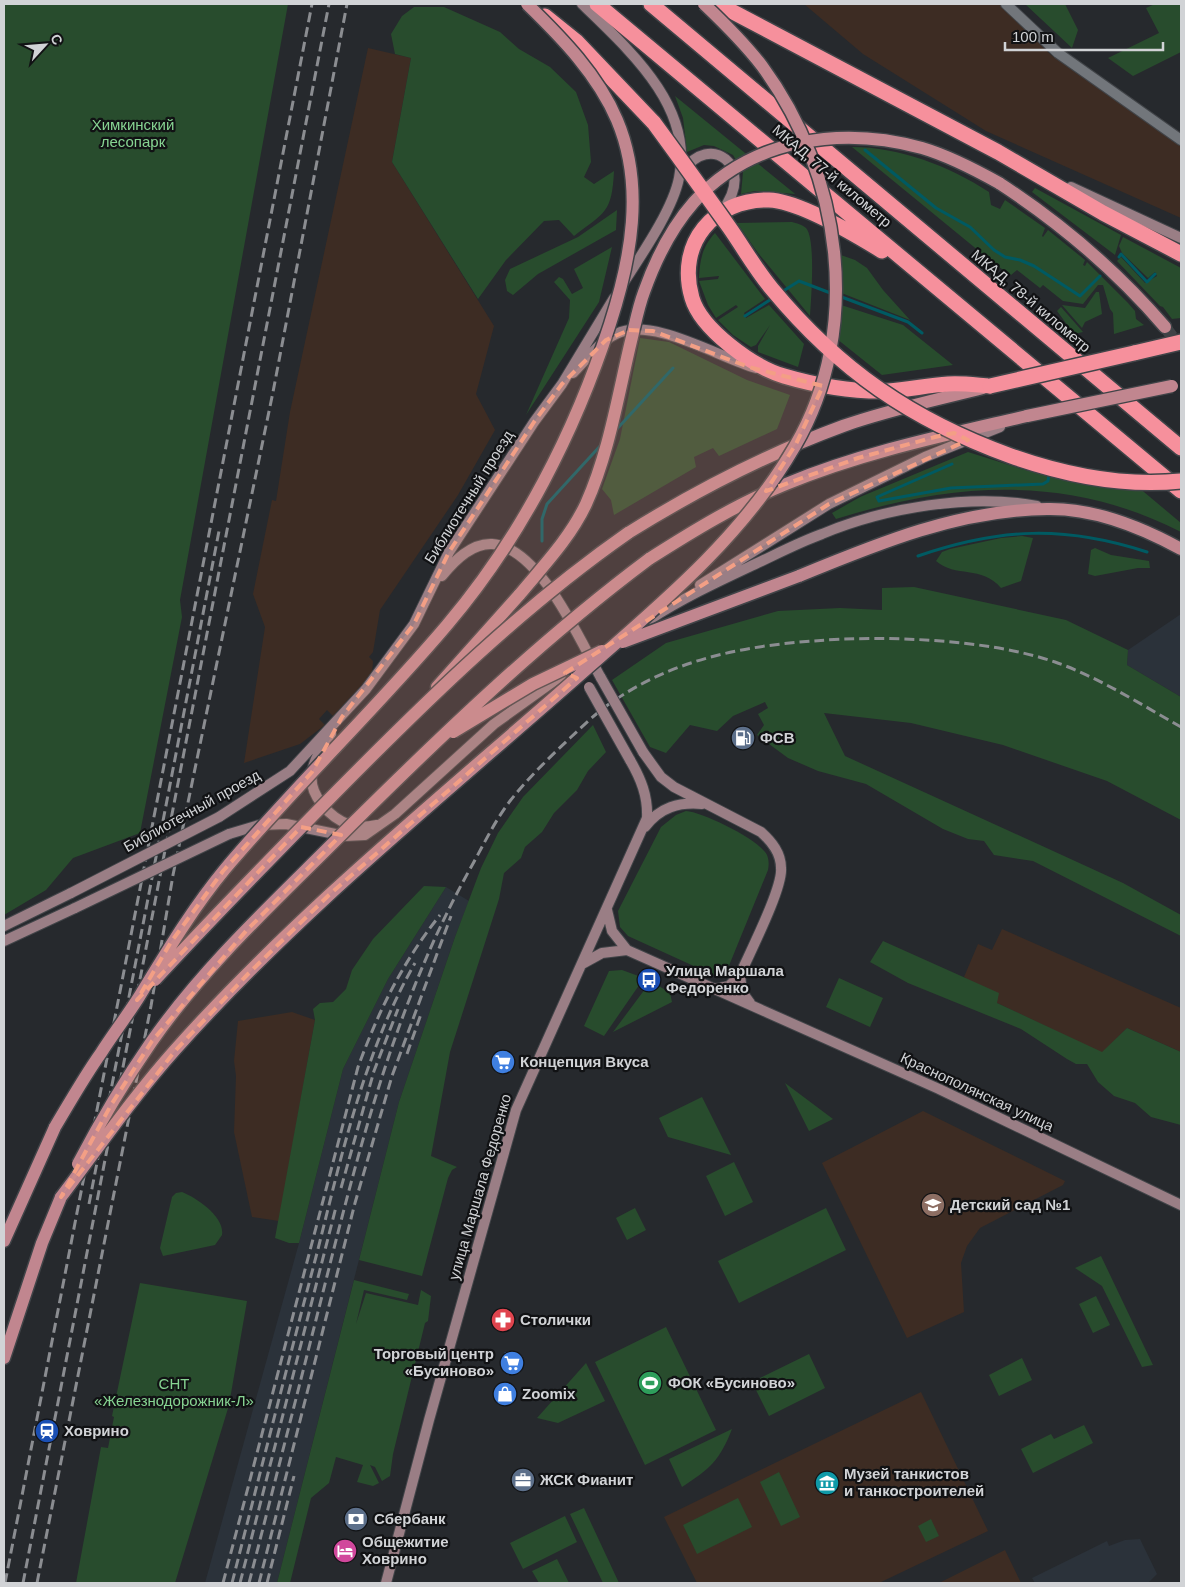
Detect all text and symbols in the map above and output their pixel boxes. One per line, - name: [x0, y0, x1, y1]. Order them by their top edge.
- north arrow: [20, 20, 70, 70]
- scale bar: [1005, 20, 1162, 52]
- text: 100 m: [1012, 28, 1054, 45]
- text: С: [47, 31, 66, 47]
- park label: Химкинский лесопарк: [92, 116, 174, 150]
- street label: МКАД, 77-й километр: [769, 121, 895, 230]
- street label: МКАД, 78-й километр: [968, 246, 1094, 355]
- street label: Библиотечный проезд: [421, 427, 517, 566]
- fuel station icon: ФСВ: [730, 725, 756, 751]
- place label: ФСВ: [760, 729, 795, 746]
- street label: Библиотечный проезд: [121, 766, 263, 855]
- place label: Улица Маршала Федоренко: [666, 962, 785, 996]
- bus stop icon: Улица Маршала Федоренко: [636, 967, 662, 993]
- supermarket icon: Концепция Вкуса: [490, 1049, 516, 1075]
- street label: Краснополянская улица: [898, 1049, 1057, 1135]
- place label: Концепция Вкуса: [520, 1053, 649, 1070]
- street label: улица Маршала Федоренко: [445, 1092, 514, 1282]
- school or university icon: Детский сад №1: [920, 1192, 946, 1218]
- place label: Детский сад №1: [950, 1196, 1070, 1213]
- pharmacy icon: Столички: [490, 1307, 516, 1333]
- place label: Столички: [520, 1311, 591, 1328]
- place label: Торговый центр «Бусиново»: [374, 1345, 494, 1379]
- supermarket icon: Торговый центр «Бусиново»: [499, 1350, 525, 1376]
- sports icon: ФОК «Бусиново»: [637, 1370, 663, 1396]
- place label: ФОК «Бусиново»: [668, 1374, 795, 1391]
- park label: СНТ «Железнодорожник-Л»: [94, 1375, 254, 1409]
- shop icon: Zoomix: [492, 1381, 518, 1407]
- place label: Zoomix: [522, 1385, 576, 1402]
- station icon: Ховрино: [34, 1418, 60, 1444]
- place label: Ховрино: [64, 1422, 129, 1439]
- place label: Музей танкистов и танкостроителей: [844, 1465, 984, 1499]
- office icon: ЖСК Фианит: [510, 1467, 536, 1493]
- museum icon: Музей танкистов и танкостроителей: [814, 1470, 840, 1496]
- place label: ЖСК Фианит: [539, 1471, 633, 1488]
- bank icon: Сбербанк: [343, 1506, 369, 1532]
- place label: Сбербанк: [374, 1510, 446, 1527]
- place label: Общежитие Ховрино: [362, 1533, 449, 1567]
- hotel icon: Общежитие Ховрино: [332, 1538, 358, 1564]

